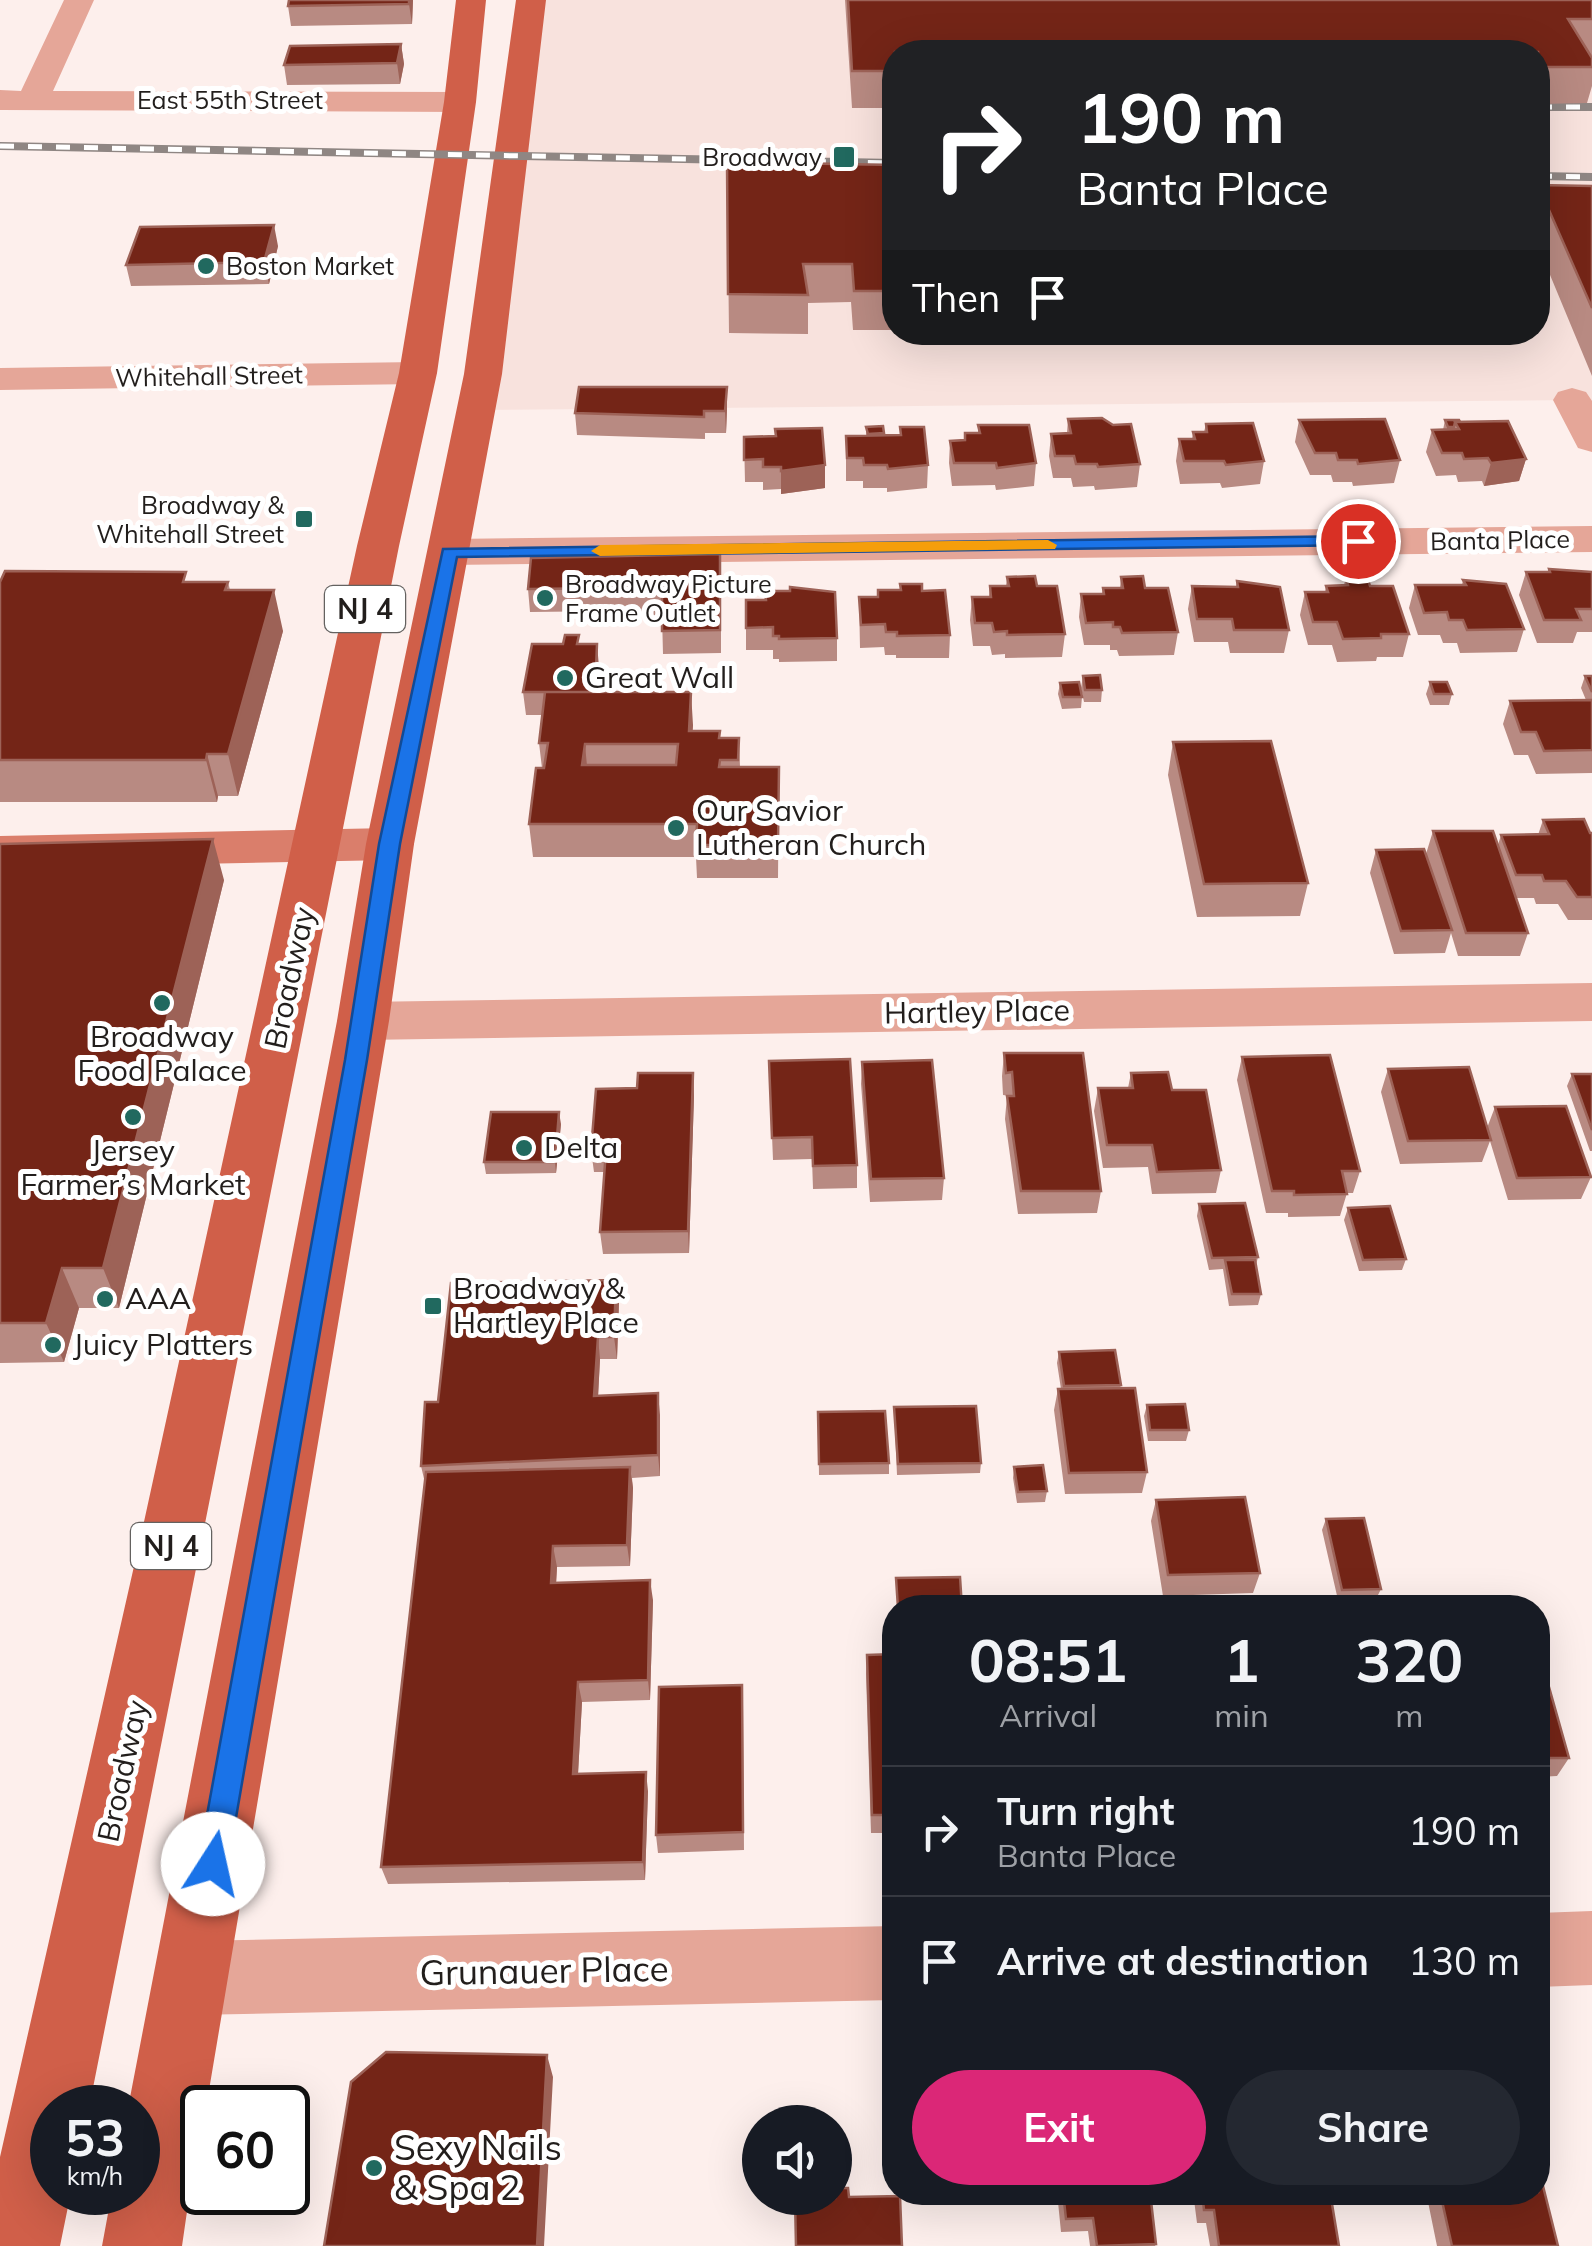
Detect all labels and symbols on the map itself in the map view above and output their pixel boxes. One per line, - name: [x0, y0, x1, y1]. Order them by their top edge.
- street label: East 55th Street: [137, 84, 323, 115]
- place label: Broadway: [702, 141, 822, 172]
- marker: Broadway: [831, 144, 857, 170]
- place label: Boston Market: [226, 250, 394, 281]
- marker: Boston Market: [195, 255, 217, 277]
- street label: Whitehall Street: [115, 358, 303, 393]
- place label: Broadway & Whitehall Street: [96, 489, 285, 549]
- pin: [1316, 499, 1401, 584]
- marker: Broadway & Whitehall Street: [293, 508, 315, 530]
- street label: Banta Place: [1430, 523, 1570, 556]
- place label: Broadway Picture Frame Outlet: [565, 568, 772, 628]
- road number: NJ 4: [325, 586, 405, 632]
- marker: Broadway Picture Frame Outlet: [534, 587, 556, 609]
- place label: Great Wall: [585, 658, 734, 696]
- marker: Great Wall: [554, 667, 576, 689]
- place label: Our Savior Lutheran Church: [696, 791, 926, 863]
- marker: Our Savior Lutheran Church: [665, 817, 687, 839]
- street label: Broadway: [255, 903, 323, 1052]
- street label: Hartley Place: [884, 990, 1070, 1032]
- marker: Broadway Food Palace: [151, 992, 173, 1014]
- place label: Broadway Food Palace: [77, 1017, 247, 1089]
- marker: Jersey Farmer’s Market: [122, 1106, 144, 1128]
- place label: Delta: [544, 1128, 618, 1166]
- place label: Jersey Farmer’s Market: [21, 1131, 245, 1203]
- marker: Delta: [513, 1137, 535, 1159]
- place label: Broadway & Hartley Place: [453, 1269, 639, 1341]
- place label: AAA: [125, 1279, 191, 1317]
- marker: AAA: [94, 1288, 116, 1310]
- marker: Broadway & Hartley Place: [422, 1295, 444, 1317]
- place label: Juicy Platters: [73, 1325, 253, 1363]
- marker: Juicy Platters: [42, 1334, 64, 1356]
- road number: NJ 4: [131, 1523, 211, 1569]
- street label: Broadway: [88, 1696, 156, 1845]
- position arrow: [161, 1812, 265, 1916]
- street label: Grunauer Place: [419, 1946, 669, 1994]
- speed limit sign: 60: [180, 2085, 310, 2215]
- place label: Sexy Nails & Spa 2: [394, 2125, 562, 2209]
- marker: Sexy Nails & Spa 2: [363, 2157, 385, 2179]

